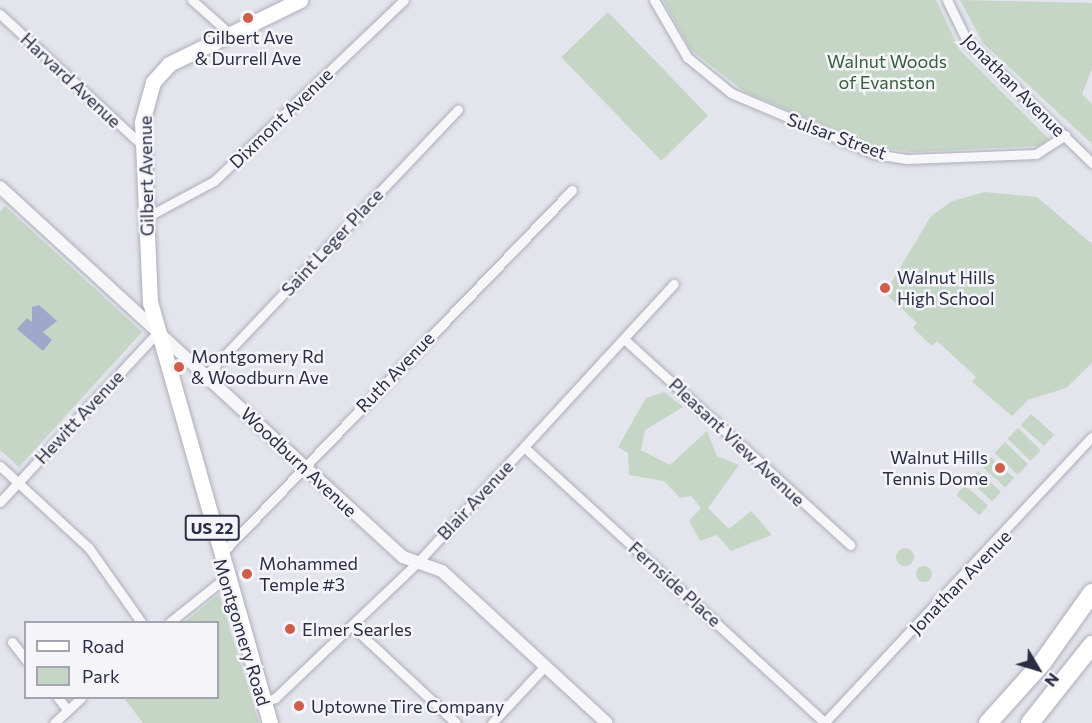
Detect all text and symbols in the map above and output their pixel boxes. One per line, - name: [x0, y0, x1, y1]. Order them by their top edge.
- marker: Gilbert Ave & Durrell Ave: [241, 11, 255, 25]
- place label: Gilbert Ave & Durrell Ave: [195, 27, 301, 70]
- street label: Harvard Avenue: [16, 28, 126, 132]
- street label: Jonathan Avenue: [958, 29, 1070, 141]
- park label: Walnut Woods of Evanston: [827, 51, 947, 94]
- street label: Dixmont Avenue: [225, 63, 337, 173]
- street label: Sulsar Street: [784, 108, 890, 164]
- street label: Gilbert Avenue: [134, 116, 158, 236]
- street label: Saint Leger Place: [277, 184, 387, 300]
- place label: Walnut Hills High School: [897, 267, 995, 310]
- marker: Walnut Hills High School: [878, 281, 892, 295]
- street label: Ruth Avenue: [351, 327, 439, 417]
- place label: Montgomery Rd & Woodburn Ave: [191, 346, 328, 388]
- marker: Montgomery Rd & Woodburn Ave: [172, 360, 186, 374]
- street label: Hewitt Avenue: [30, 366, 128, 468]
- street label: Pleasant View Avenue: [665, 374, 809, 510]
- street label: Woodburn Avenue: [237, 403, 361, 521]
- place label: Walnut Hills Tennis Dome: [882, 447, 988, 490]
- street label: Blair Avenue: [433, 456, 517, 544]
- marker: Walnut Hills Tennis Dome: [993, 461, 1007, 475]
- road number: US 22: [184, 515, 240, 541]
- street label: Jonathan Avenue: [905, 525, 1015, 639]
- street label: Fernside Place: [624, 537, 726, 631]
- place label: Mohammed Temple #3: [259, 553, 358, 596]
- street label: Montgomery Road: [209, 556, 275, 708]
- marker: Mohammed Temple #3: [240, 567, 254, 581]
- place label: Elmer Searles: [302, 618, 412, 640]
- legend: [24, 621, 219, 699]
- marker: Elmer Searles: [283, 622, 297, 636]
- text: Road: [82, 635, 124, 657]
- north arrow: [1008, 639, 1068, 699]
- text: Park: [82, 665, 120, 687]
- text: N: [1041, 670, 1064, 691]
- place label: Uptowne Tire Company: [311, 695, 504, 717]
- marker: Uptowne Tire Company: [292, 699, 306, 713]

